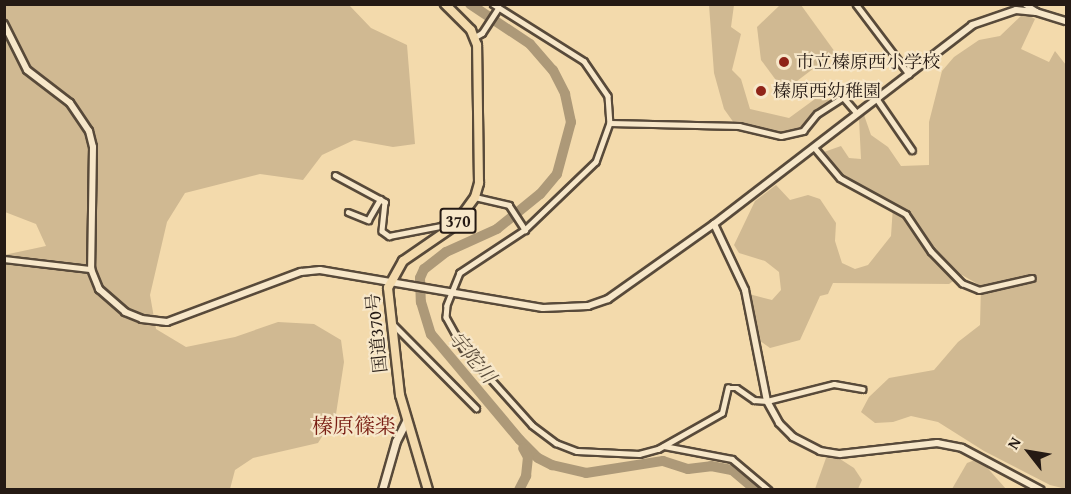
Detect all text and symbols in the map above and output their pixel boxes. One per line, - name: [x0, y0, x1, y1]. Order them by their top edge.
- place label: 市立榛原西小学校: [796, 51, 940, 73]
- marker: 市立榛原西小学校: [777, 55, 791, 69]
- place label: 榛原西幼稚園: [773, 80, 881, 102]
- marker: 榛原西幼稚園: [754, 84, 768, 98]
- road number: 370: [438, 208, 478, 234]
- street label: 国道370号: [362, 292, 392, 374]
- water label: 宇陀川: [445, 326, 501, 388]
- district label: 榛原篠楽: [312, 413, 396, 439]
- north arrow: [999, 422, 1059, 482]
- text: N: [1001, 432, 1027, 454]

